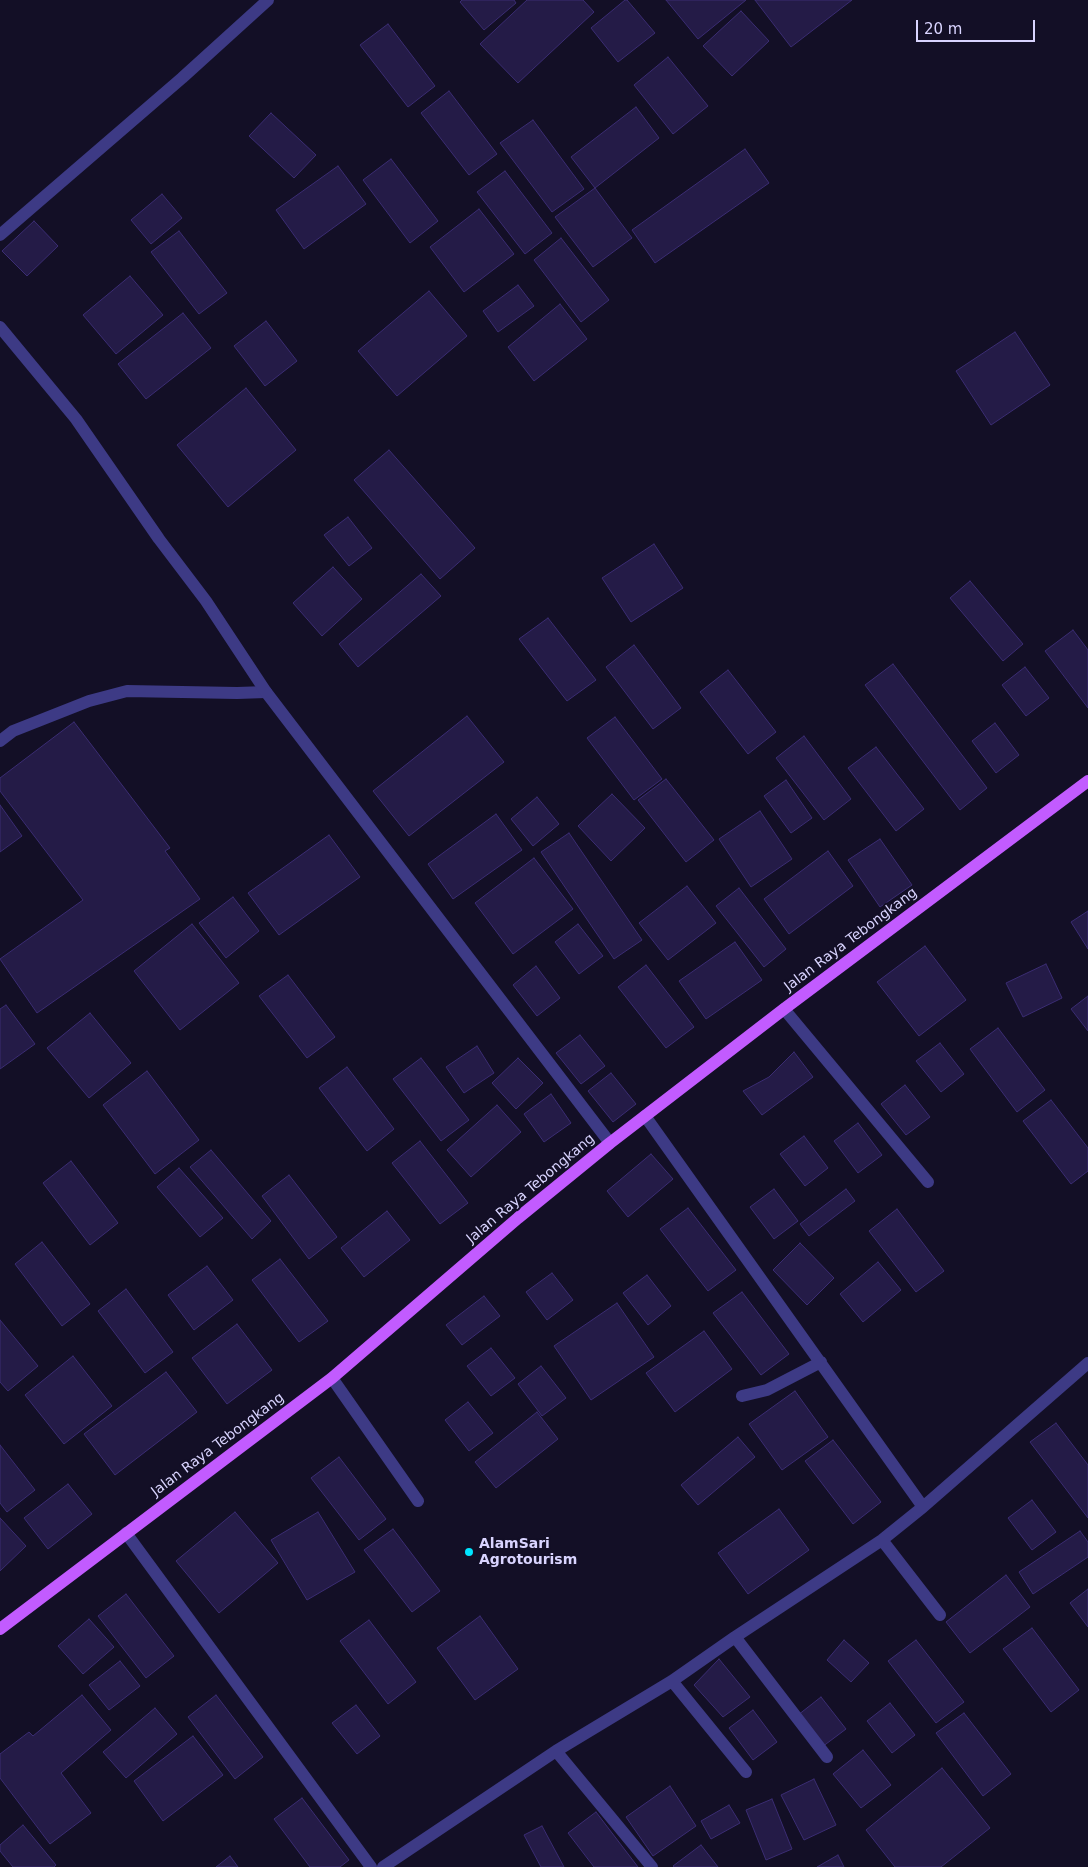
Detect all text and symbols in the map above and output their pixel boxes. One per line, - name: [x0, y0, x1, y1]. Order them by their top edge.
- scale bar: [918, 10, 1037, 42]
- text: 20 m: [924, 20, 962, 38]
- street label: Jalan Raya Tebongkang: [781, 885, 921, 995]
- street label: Jalan Raya Tebongkang: [464, 1130, 598, 1248]
- street label: Jalan Raya Tebongkang: [148, 1390, 288, 1500]
- place label: AlamSari Agrotourism: [479, 1536, 577, 1568]
- marker: AlamSari Agrotourism: [463, 1546, 475, 1558]

